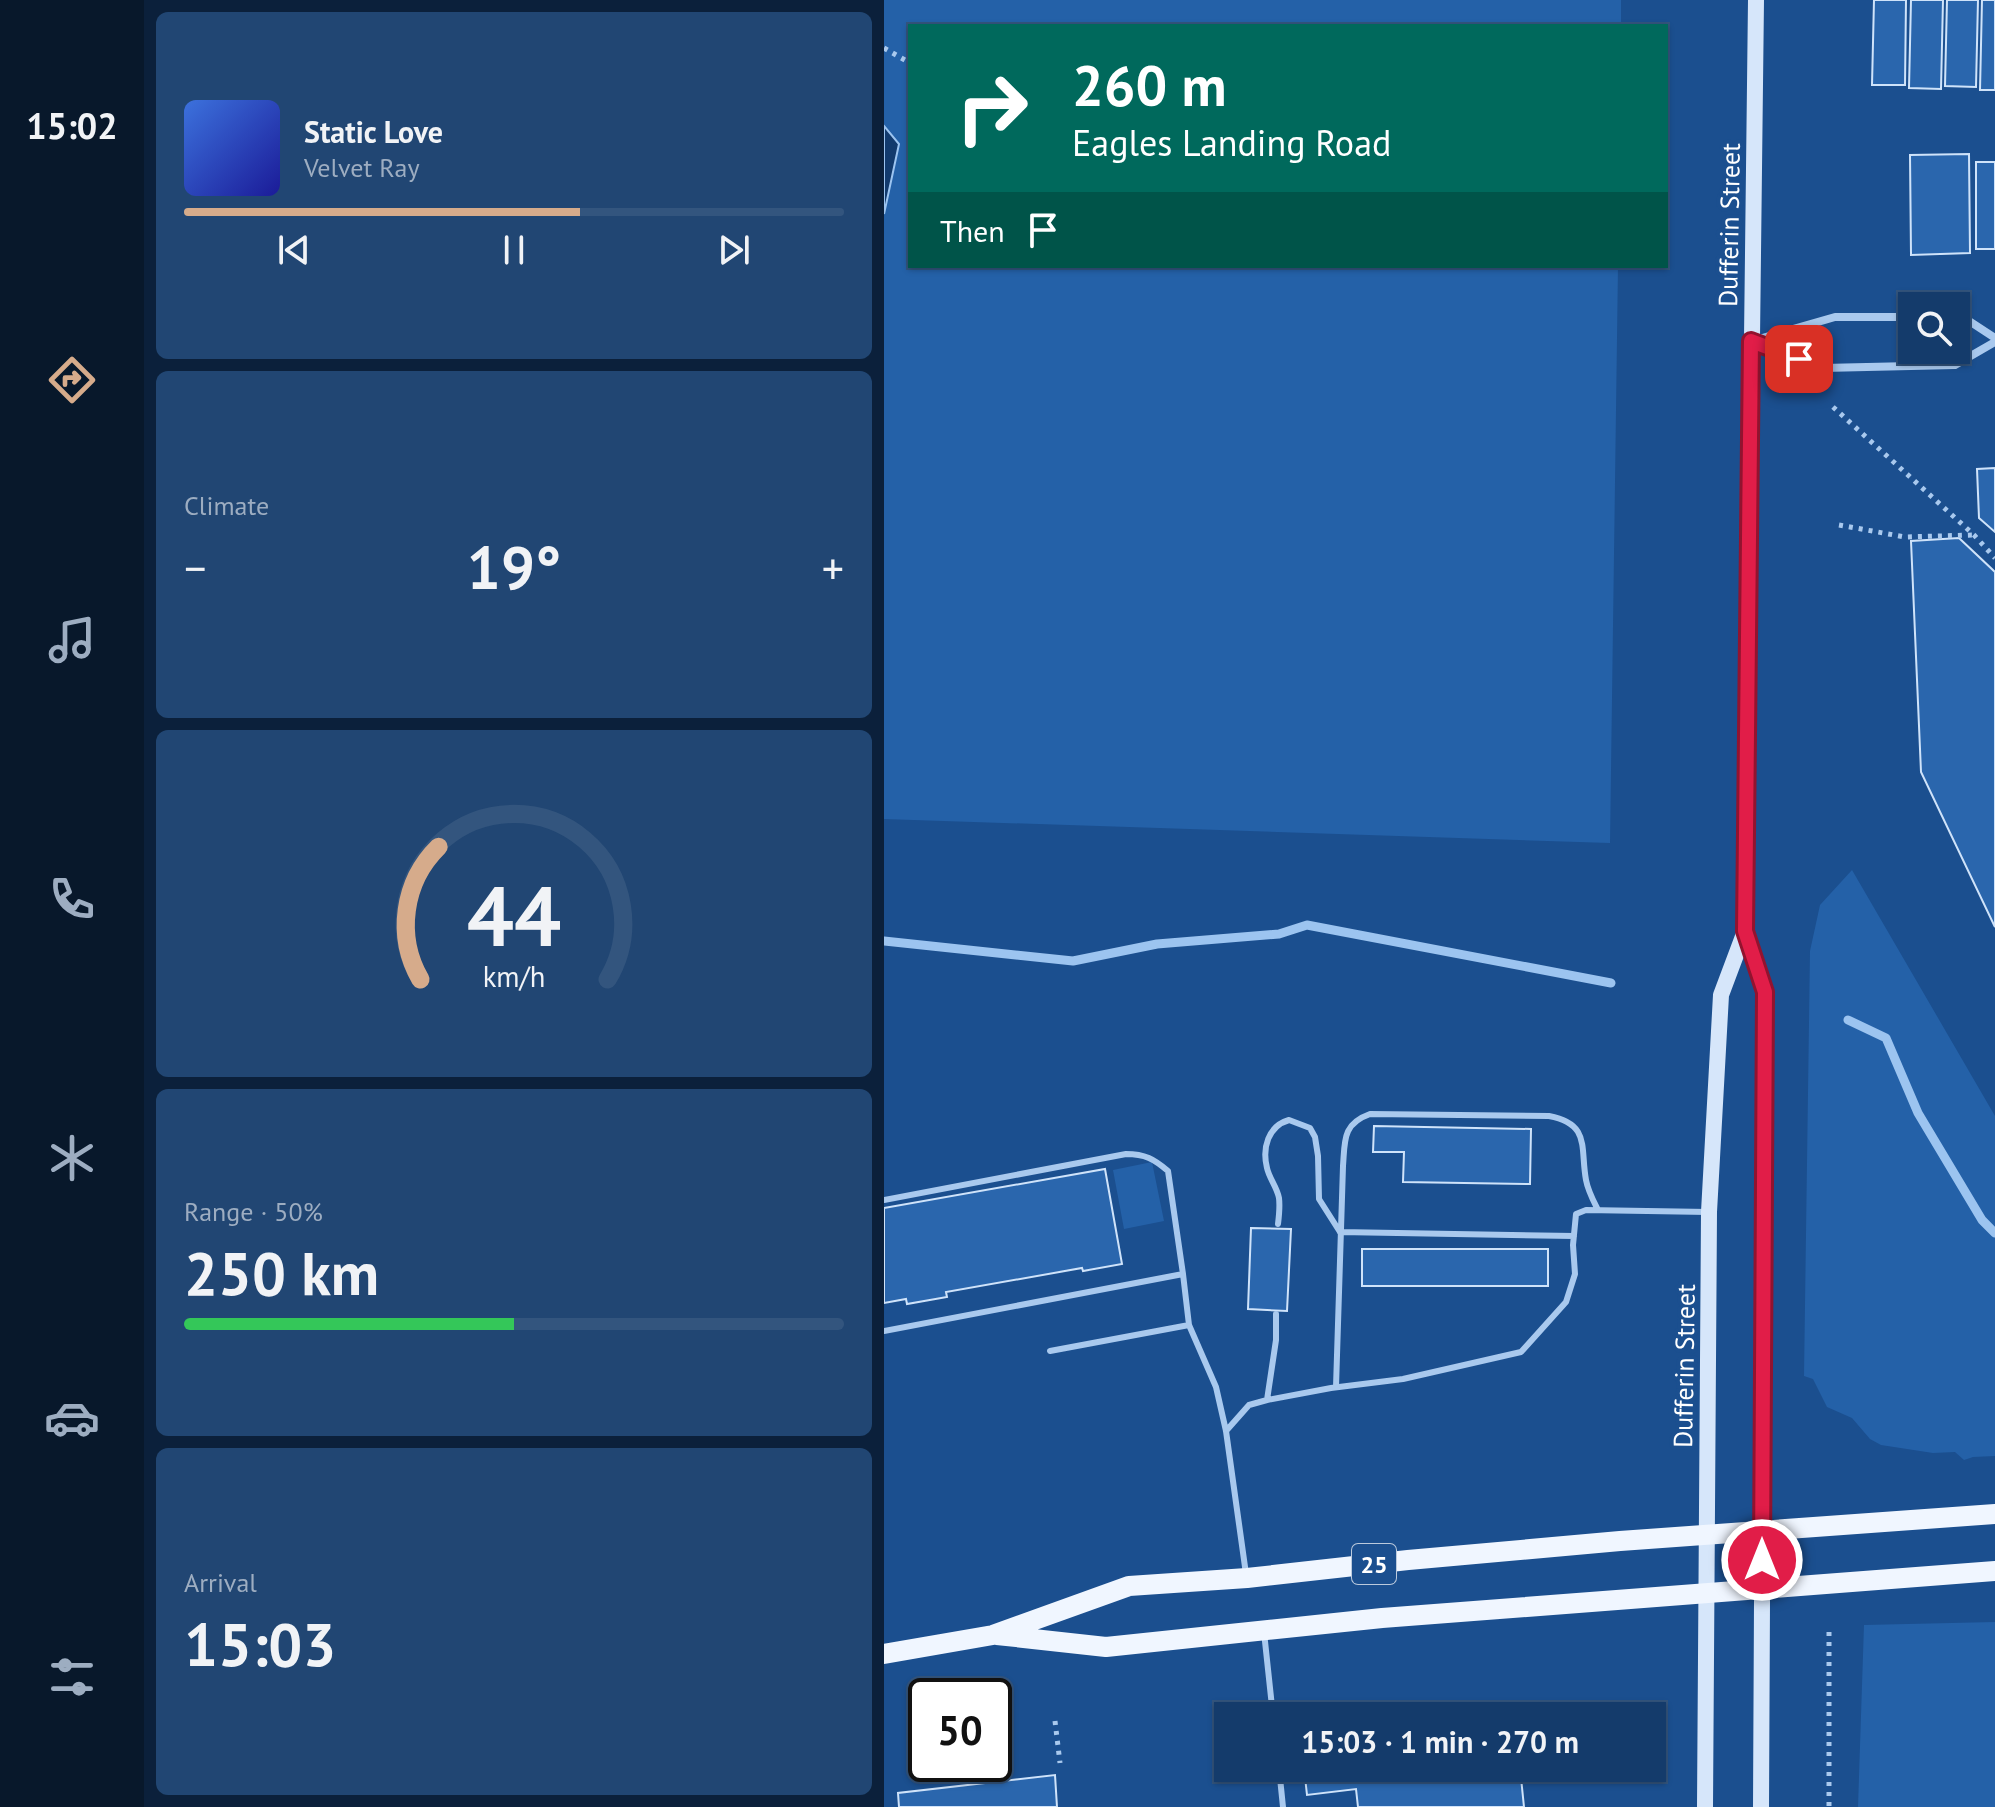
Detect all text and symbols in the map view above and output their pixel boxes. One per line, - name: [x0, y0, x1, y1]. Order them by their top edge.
- text: 260 m: [1072, 49, 1227, 121]
- icon: right: [940, 56, 1044, 160]
- text: 15:02: [26, 102, 118, 149]
- text: Static Love: [304, 112, 443, 151]
- text: Eagles Landing Road: [1072, 119, 1391, 166]
- street label: Dufferin Street: [1711, 143, 1747, 307]
- text: Velvet Ray: [304, 151, 420, 184]
- icon: arrive: [1021, 208, 1065, 252]
- text: Then: [940, 211, 1005, 250]
- icon: previous: [272, 228, 316, 272]
- icon: pause: [492, 228, 536, 272]
- icon: next: [712, 228, 756, 272]
- map controls: [1898, 292, 1970, 364]
- button: search: [1898, 292, 1970, 364]
- pin: [1765, 325, 1833, 393]
- icon: arrive: [1777, 337, 1821, 381]
- icon: directions: [44, 352, 100, 408]
- text: Climate: [184, 489, 269, 522]
- text: 19°: [467, 528, 561, 606]
- text: −: [184, 539, 206, 596]
- text: +: [822, 539, 844, 596]
- icon: music: [44, 612, 100, 668]
- text: 44: [467, 860, 561, 968]
- icon: phone: [44, 871, 100, 927]
- text: km/h: [483, 958, 545, 995]
- icon: climate: [44, 1130, 100, 1186]
- text: Range · 50%: [184, 1195, 323, 1228]
- text: 250 km: [184, 1234, 379, 1312]
- street label: Dufferin Street: [1666, 1284, 1702, 1448]
- icon: car: [44, 1390, 100, 1446]
- position arrow: [1720, 1518, 1804, 1602]
- road number: 25: [1352, 1544, 1396, 1584]
- text: Arrival: [184, 1566, 257, 1599]
- text: 15:03: [184, 1605, 336, 1683]
- icon: filters: [44, 1649, 100, 1705]
- speed limit sign: 50: [908, 1678, 1012, 1782]
- text: 15:03 · 1 min · 270 m: [1301, 1722, 1579, 1761]

